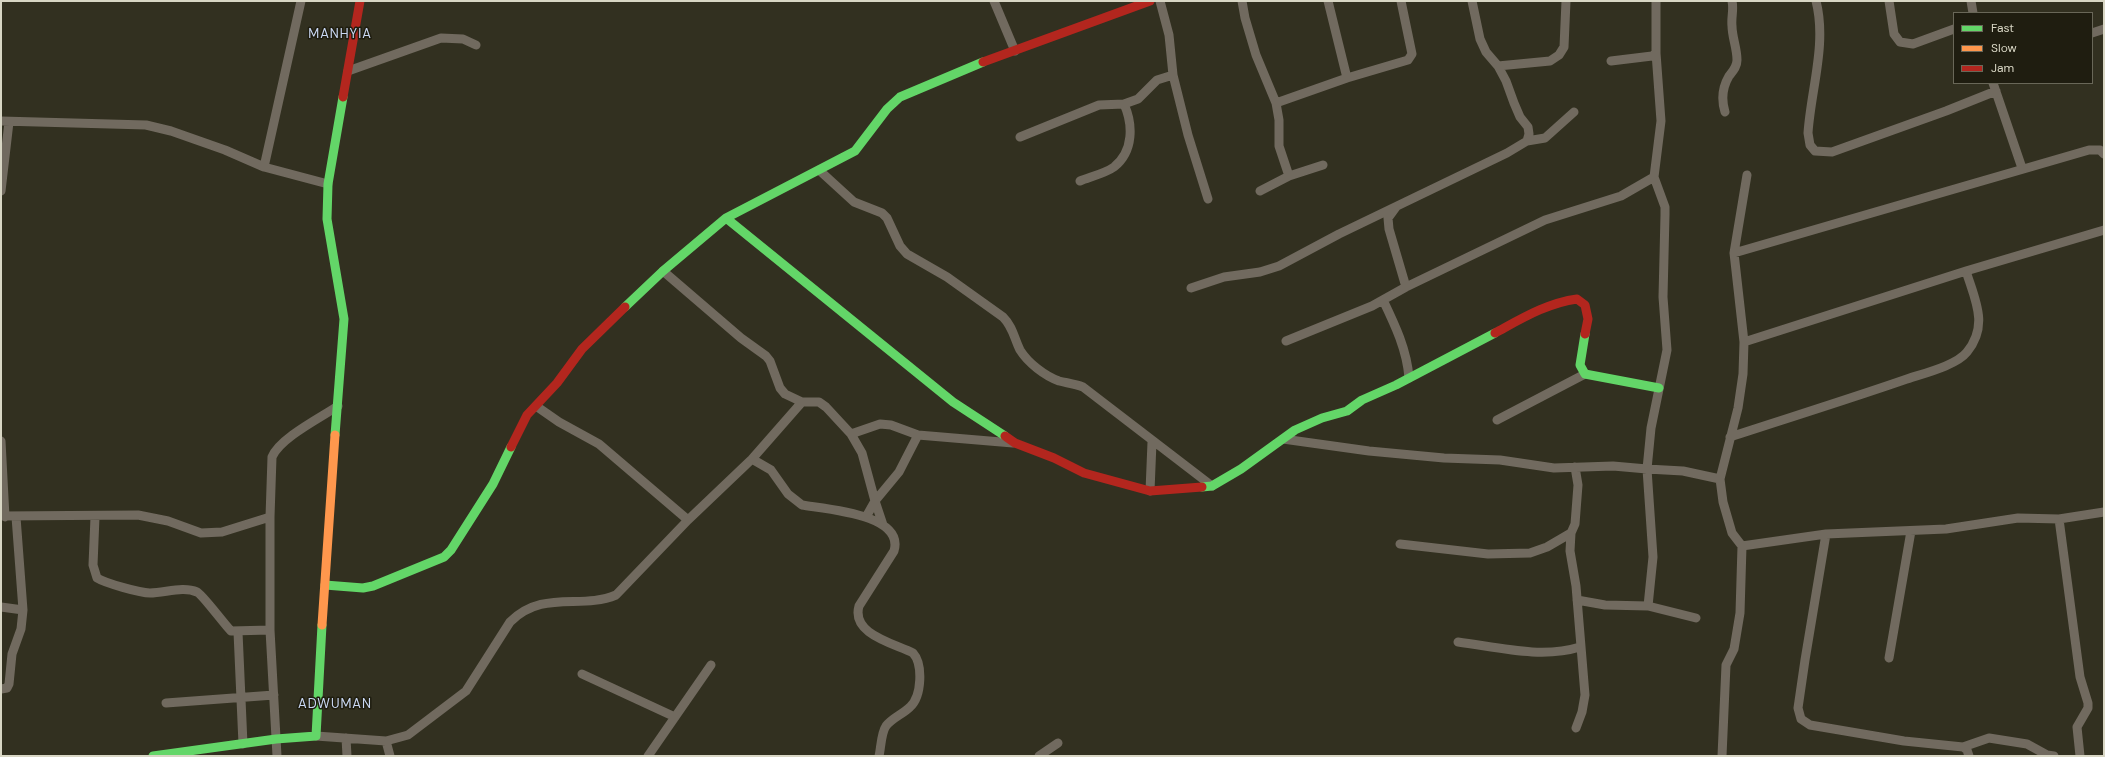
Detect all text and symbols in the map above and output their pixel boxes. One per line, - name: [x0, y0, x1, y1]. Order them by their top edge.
- legend: [1953, 12, 2093, 84]
- text: Fast: [1991, 20, 2014, 36]
- district label: MANHYIA: [308, 27, 372, 43]
- text: Slow: [1991, 40, 2017, 56]
- text: Jam: [1991, 60, 2014, 76]
- district label: ADWUMAN: [298, 697, 372, 713]

